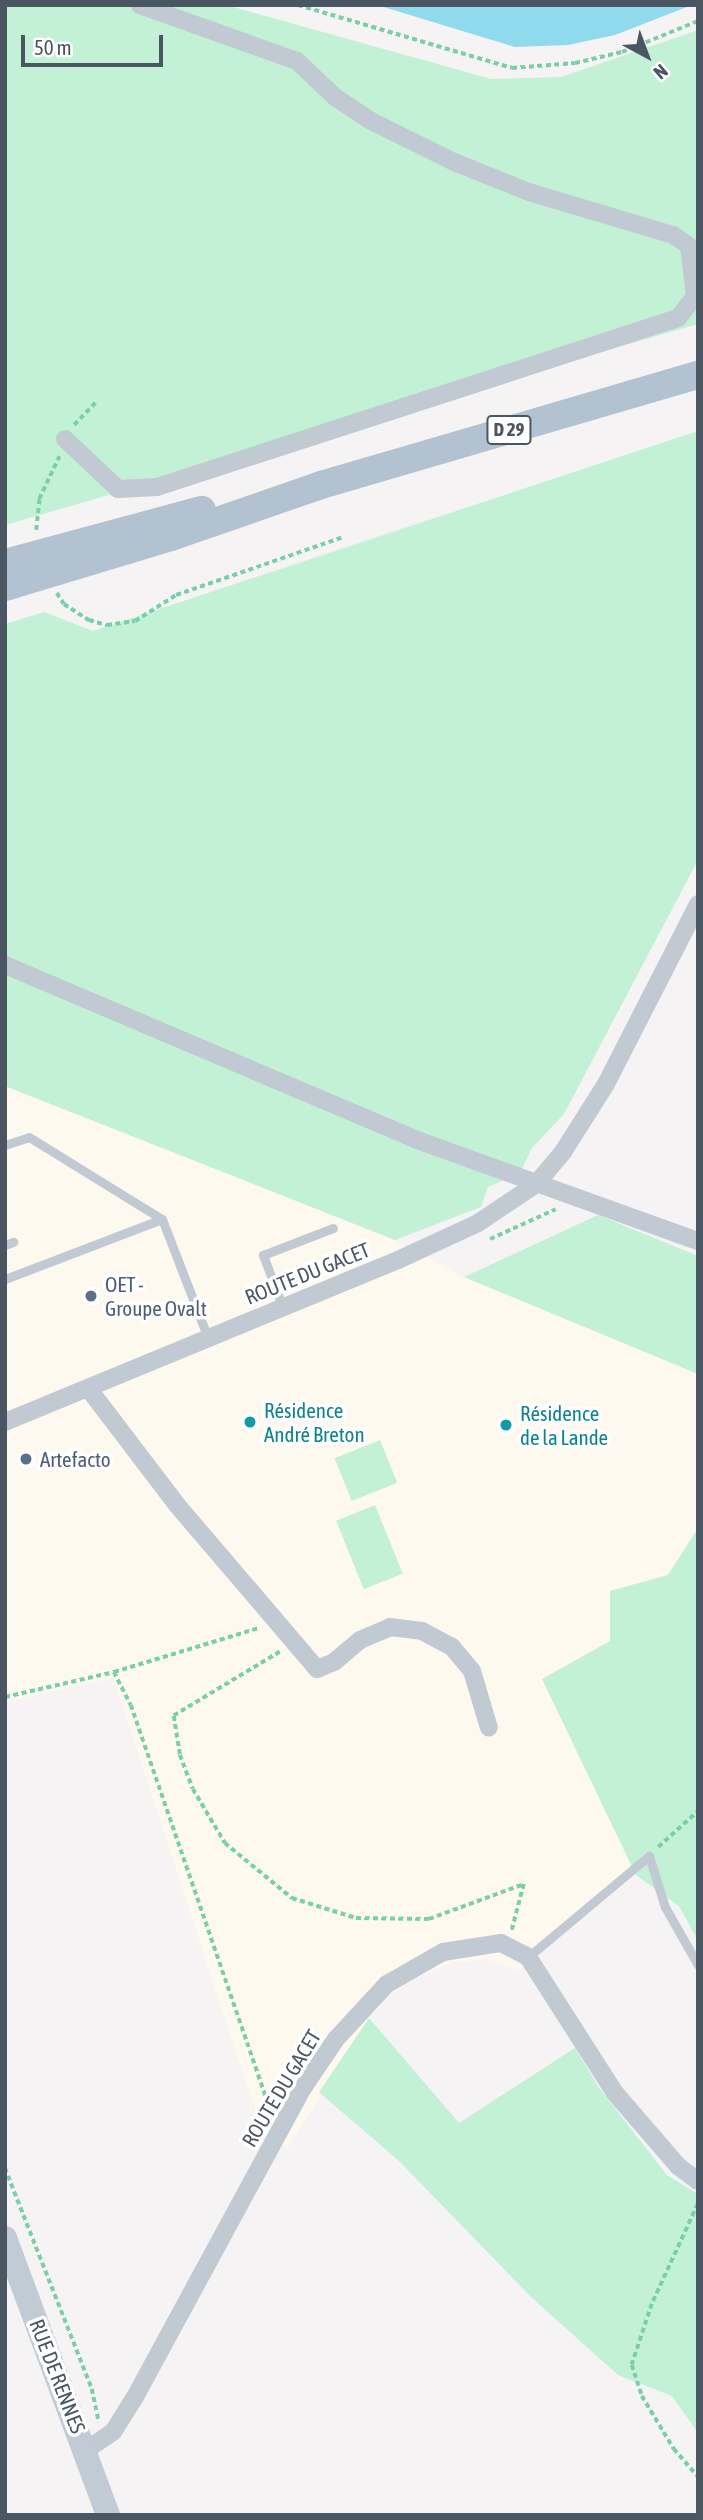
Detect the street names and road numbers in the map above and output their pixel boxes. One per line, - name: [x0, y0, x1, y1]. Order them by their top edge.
- road number: D 29: [486, 414, 532, 446]
- street label: ROUTE DU GACET: [241, 1237, 373, 1309]
- street label: ROUTE DU GACET: [236, 2025, 326, 2151]
- street label: RUE DE RENNES: [25, 2315, 91, 2437]

